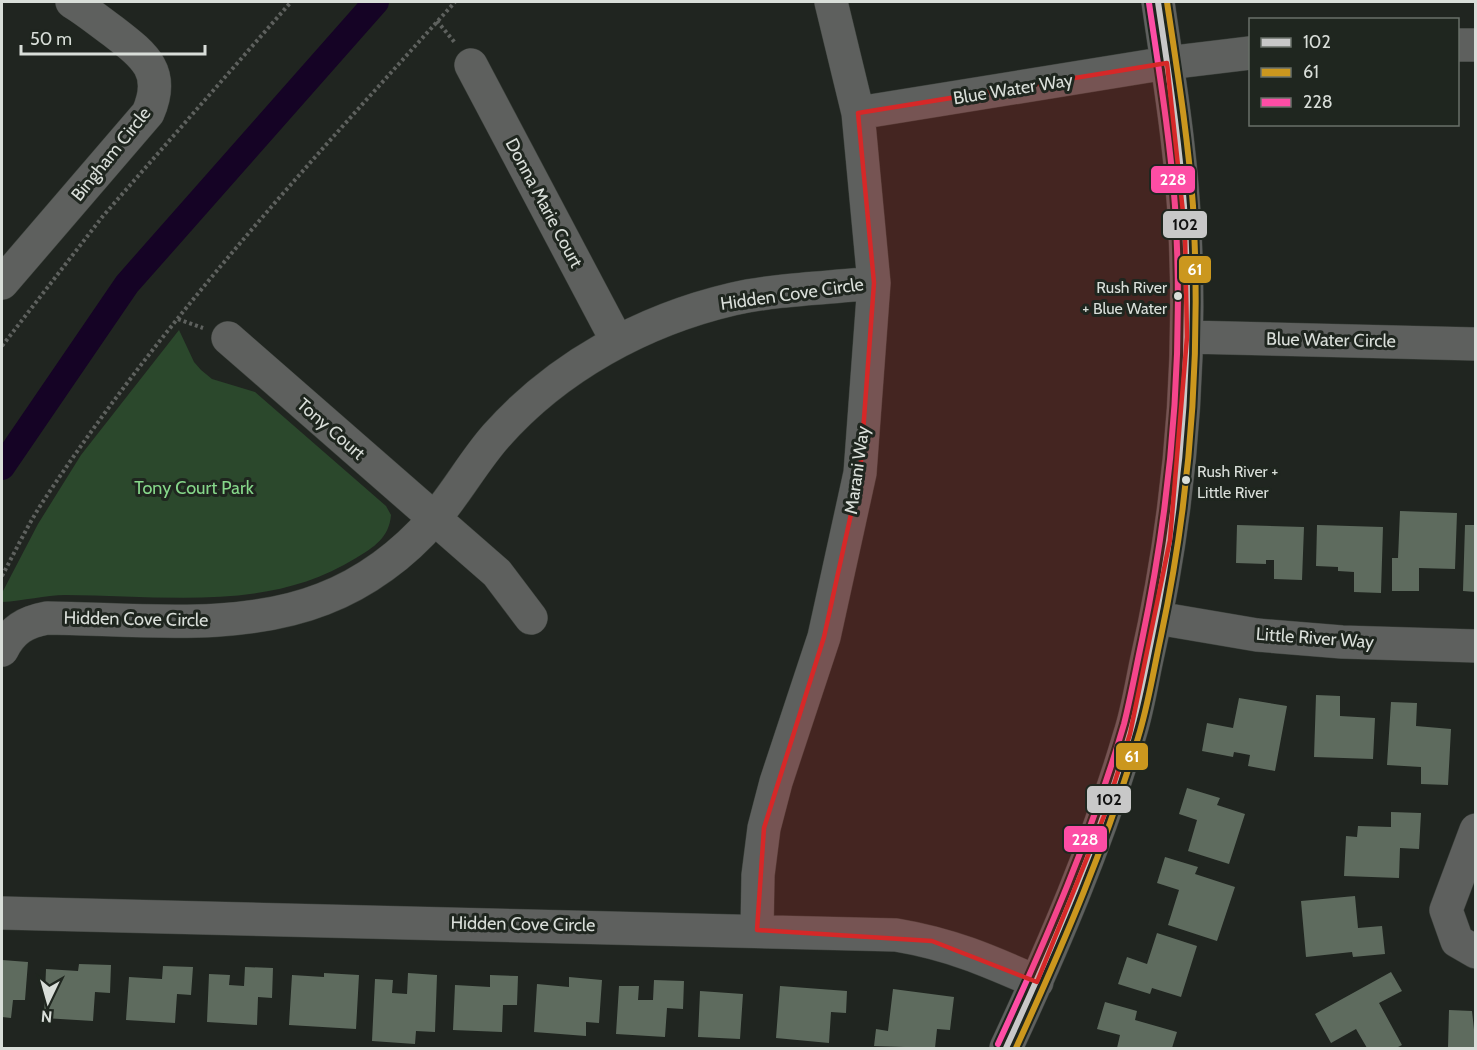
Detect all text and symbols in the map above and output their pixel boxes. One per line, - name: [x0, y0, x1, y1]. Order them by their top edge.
- scale bar: [21, 18, 206, 56]
- legend: [1249, 18, 1459, 126]
- text: 50 m: [30, 28, 72, 50]
- text: 102: [1303, 31, 1331, 53]
- text: 61: [1303, 61, 1319, 83]
- street label: Blue Water Way: [952, 69, 1074, 109]
- text: 228: [1303, 91, 1333, 113]
- street label: Bingham Circle: [67, 103, 155, 205]
- street label: Donna Marie Court: [501, 134, 587, 272]
- line badge: 228: [1150, 165, 1196, 194]
- text: 228: [1160, 170, 1186, 189]
- line badge: 102: [1162, 210, 1208, 239]
- text: 102: [1172, 215, 1198, 234]
- line badge: 61: [1178, 255, 1212, 284]
- text: 61: [1188, 260, 1202, 279]
- street label: Hidden Cove Circle: [719, 273, 865, 315]
- place label: Rush River + Blue Water: [1082, 278, 1168, 318]
- marker: Rush River + Blue Water: [1172, 290, 1184, 302]
- street label: Blue Water Circle: [1266, 328, 1396, 352]
- street label: Tony Court: [292, 393, 370, 465]
- street label: Marani Way: [840, 424, 874, 516]
- place label: Rush River + Little River: [1197, 462, 1278, 502]
- marker: Rush River + Little River: [1180, 474, 1192, 486]
- park label: Tony Court Park: [134, 477, 255, 499]
- street label: Hidden Cove Circle: [63, 607, 209, 631]
- street label: Little River Way: [1255, 623, 1375, 653]
- line badge: 61: [1115, 742, 1149, 771]
- text: 61: [1125, 747, 1139, 766]
- line badge: 102: [1086, 785, 1132, 814]
- text: 102: [1096, 790, 1122, 809]
- line badge: 228: [1063, 825, 1108, 853]
- text: 228: [1072, 830, 1098, 849]
- street label: Hidden Cove Circle: [450, 912, 596, 936]
- north arrow: [18, 972, 78, 1032]
- text: N: [40, 1006, 53, 1026]

